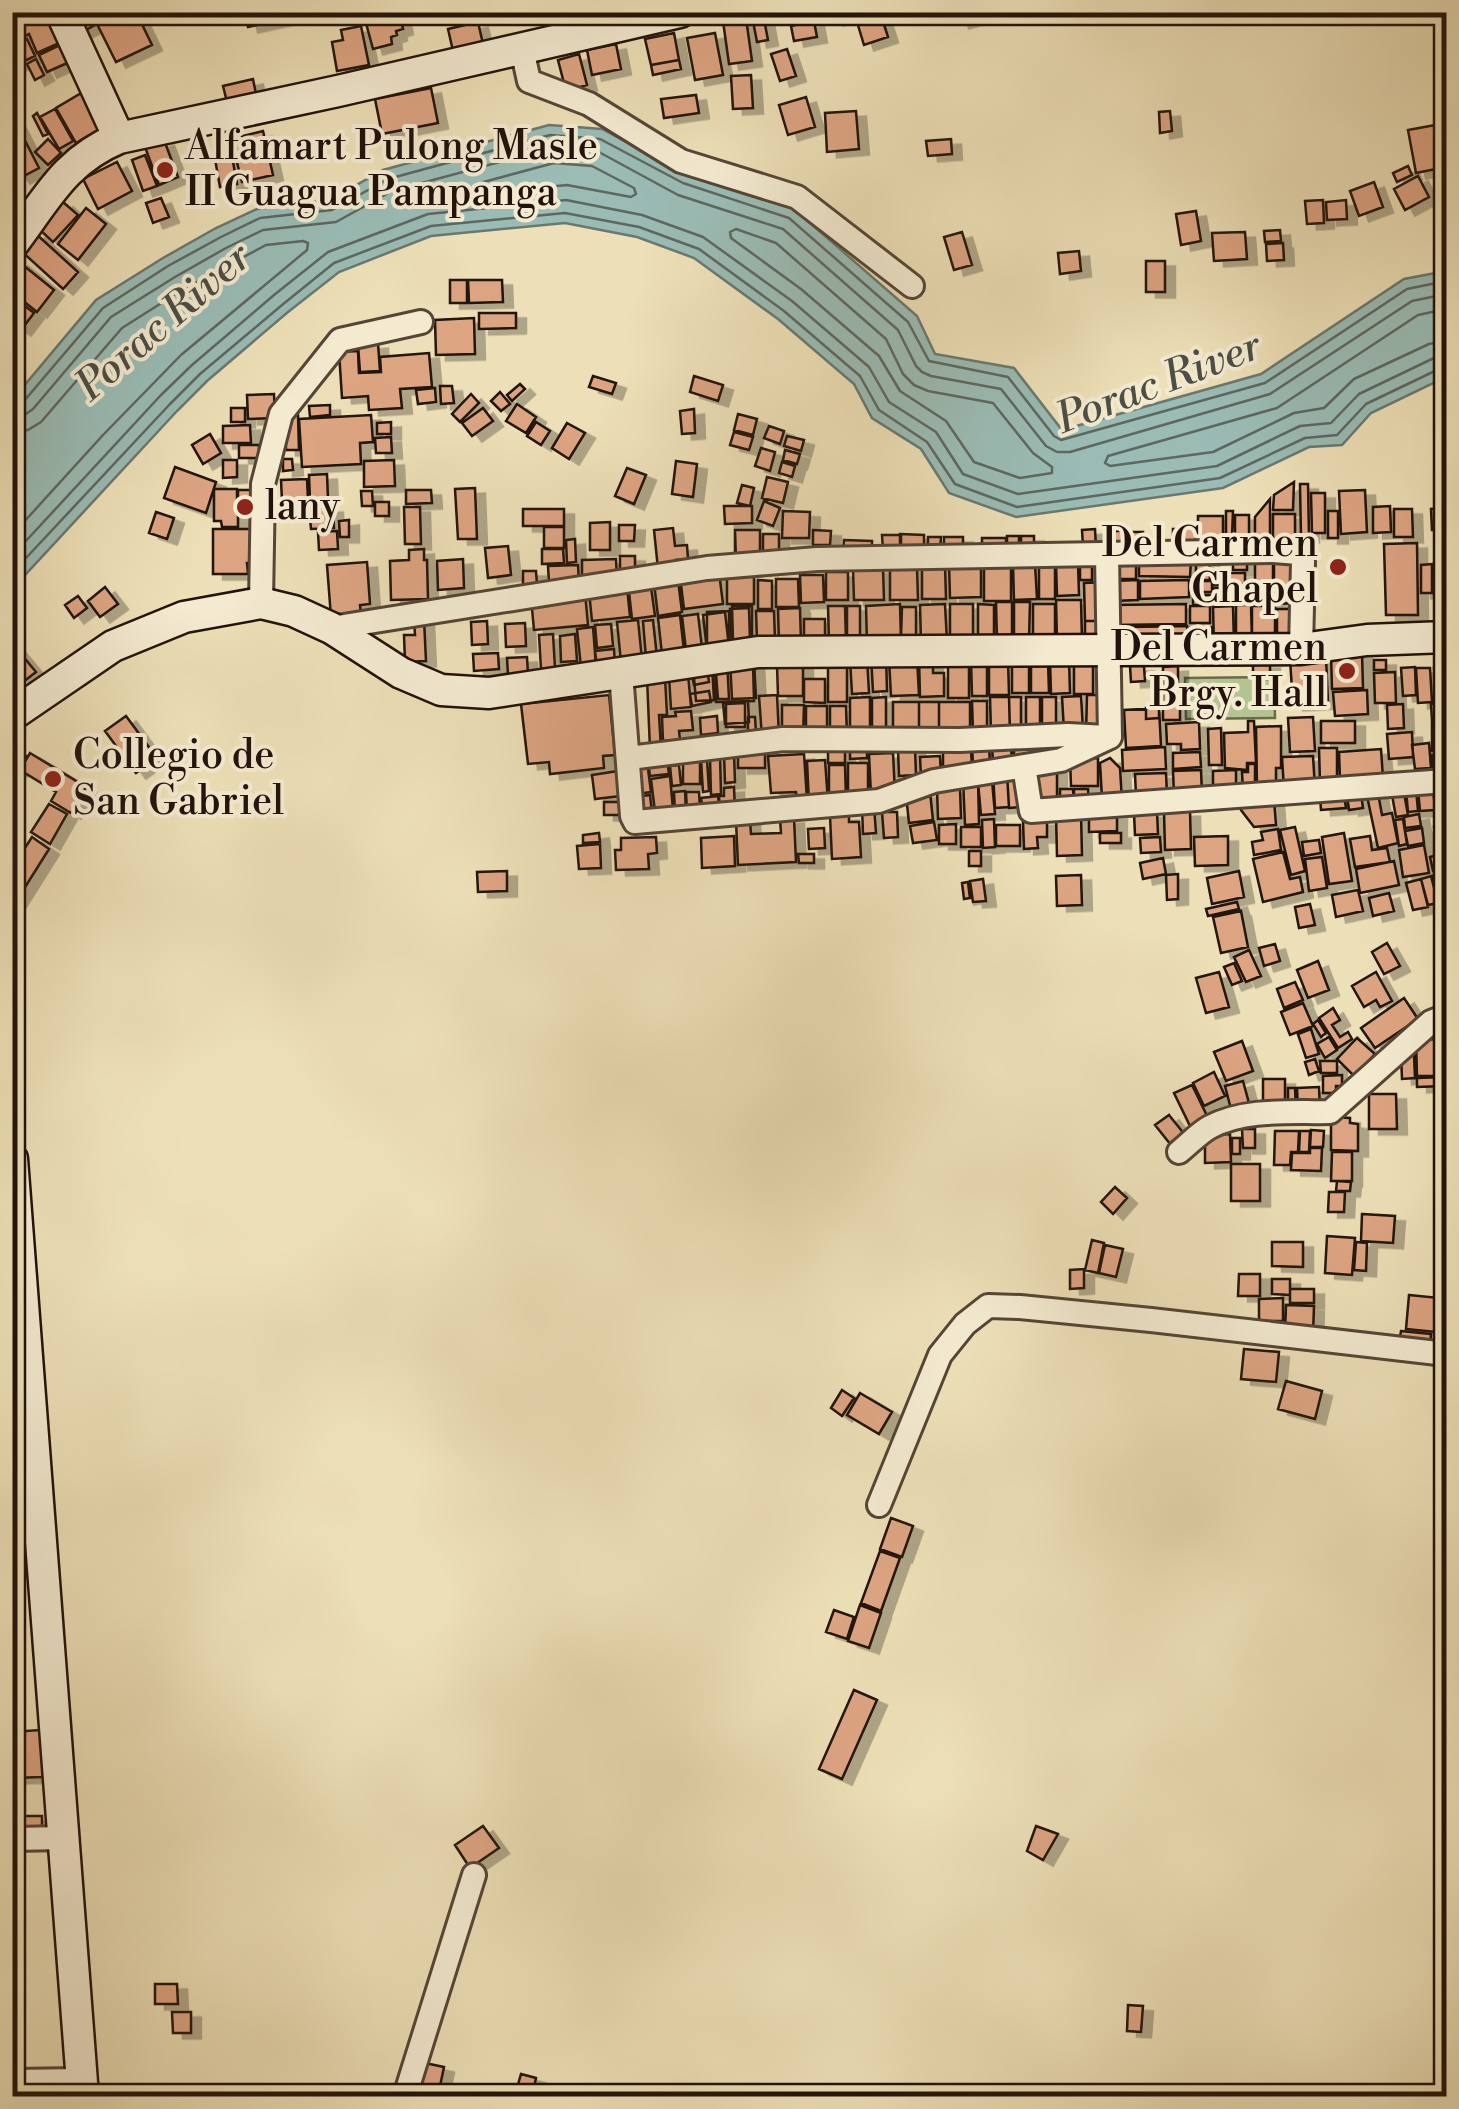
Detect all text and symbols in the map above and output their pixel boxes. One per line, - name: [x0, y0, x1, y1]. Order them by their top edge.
- place label: Alfamart Pulong Masle II Guagua Pampanga: [184, 122, 598, 219]
- marker: Alfamart Pulong Masle II Guagua Pampanga: [154, 159, 176, 181]
- water label: Porac River: [64, 231, 263, 414]
- water label: Porac River: [1047, 319, 1270, 447]
- place label: lany: [265, 482, 341, 533]
- marker: lany: [234, 496, 256, 518]
- place label: Del Carmen Chapel: [1102, 519, 1318, 615]
- marker: Del Carmen Chapel: [1327, 556, 1349, 578]
- place label: Del Carmen Brgy. Hall: [1111, 623, 1327, 720]
- marker: Del Carmen Brgy. Hall: [1336, 660, 1358, 682]
- place label: Collegio de San Gabriel: [73, 731, 284, 827]
- marker: Collegio de San Gabriel: [42, 768, 64, 790]

